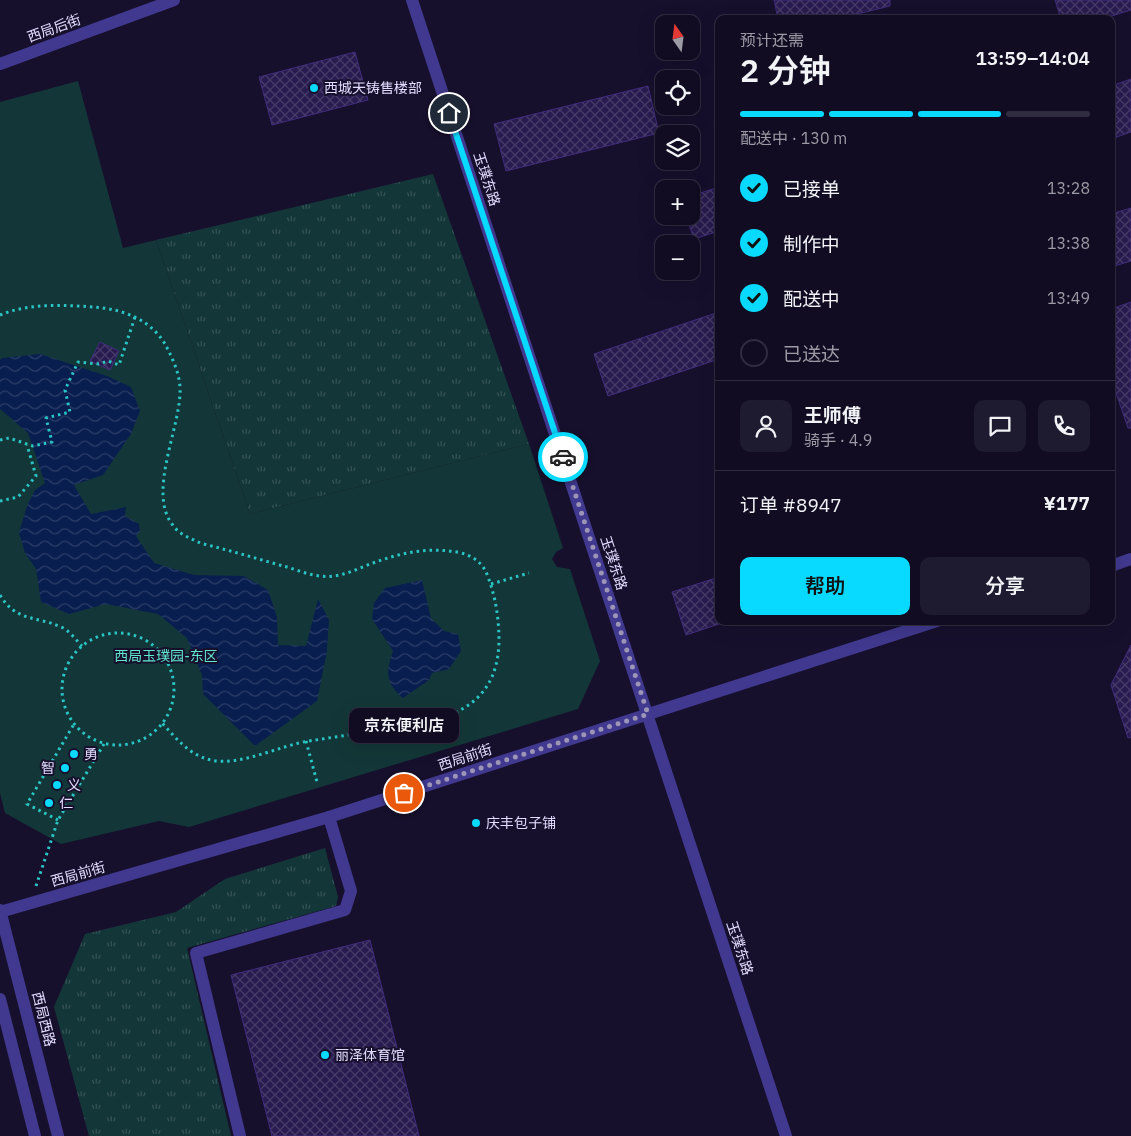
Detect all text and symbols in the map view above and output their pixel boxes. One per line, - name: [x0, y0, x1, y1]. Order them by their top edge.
- street label: 西局后街: [25, 10, 83, 46]
- north arrow: [655, 15, 700, 60]
- map controls: [655, 15, 700, 280]
- text: 预计还需: [740, 30, 804, 50]
- text: 13:59–14:04: [976, 46, 1090, 70]
- text: 2 分钟: [740, 49, 831, 91]
- button: locate: [655, 70, 700, 115]
- place label: 西城天铸售楼部: [324, 79, 422, 97]
- marker: 西城天铸售楼部: [308, 82, 320, 94]
- pin: [428, 92, 470, 134]
- icon: home: [435, 99, 463, 127]
- button: layers: [655, 125, 700, 170]
- text: 配送中 · 130 m: [740, 128, 847, 148]
- street label: 玉璞东路: [470, 150, 504, 208]
- icon: check: [740, 174, 768, 202]
- text: 已接单: [783, 177, 840, 201]
- text: 13:28: [1047, 178, 1090, 198]
- button: +: [655, 180, 700, 225]
- icon: check: [740, 229, 768, 257]
- text: 制作中: [783, 232, 840, 256]
- text: 13:38: [1047, 233, 1090, 253]
- button: −: [655, 235, 700, 280]
- icon: check: [740, 284, 768, 312]
- text: 配送中: [783, 287, 840, 311]
- text: 13:49: [1047, 288, 1090, 308]
- text: 已送达: [783, 342, 840, 366]
- button: person: [740, 400, 792, 452]
- button: chat: [974, 400, 1026, 452]
- button: phone: [1038, 400, 1090, 452]
- text: 王师傅: [804, 403, 861, 427]
- text: 骑手 · 4.9: [804, 430, 872, 450]
- courier: [538, 432, 588, 482]
- icon: car: [549, 443, 577, 471]
- text: ¥177: [1043, 491, 1090, 515]
- text: 订单 #8947: [740, 493, 842, 517]
- street label: 玉璞东路: [597, 534, 631, 592]
- button: 帮助: [740, 557, 910, 615]
- button: 分享: [920, 557, 1090, 615]
- park label: 西局玉璞园-东区: [114, 647, 218, 665]
- callout: 京东便利店: [349, 708, 459, 743]
- text: 京东便利店: [364, 715, 444, 735]
- street label: 西局前街: [436, 740, 494, 774]
- place label: 勇: [84, 745, 98, 763]
- marker: 勇: [68, 748, 80, 760]
- place label: 智: [41, 759, 55, 777]
- marker: 智: [59, 762, 71, 774]
- pin: [383, 772, 425, 814]
- place label: 义: [67, 776, 81, 794]
- marker: 义: [51, 779, 63, 791]
- icon: bag: [390, 779, 418, 807]
- place label: 仁: [59, 794, 73, 812]
- marker: 仁: [43, 797, 55, 809]
- place label: 庆丰包子铺: [486, 814, 556, 832]
- marker: 庆丰包子铺: [470, 817, 482, 829]
- street label: 西局前街: [49, 858, 107, 890]
- street label: 玉璞东路: [723, 919, 757, 977]
- street label: 西局西路: [28, 990, 60, 1048]
- place label: 丽泽体育馆: [335, 1046, 405, 1064]
- marker: 丽泽体育馆: [319, 1049, 331, 1061]

